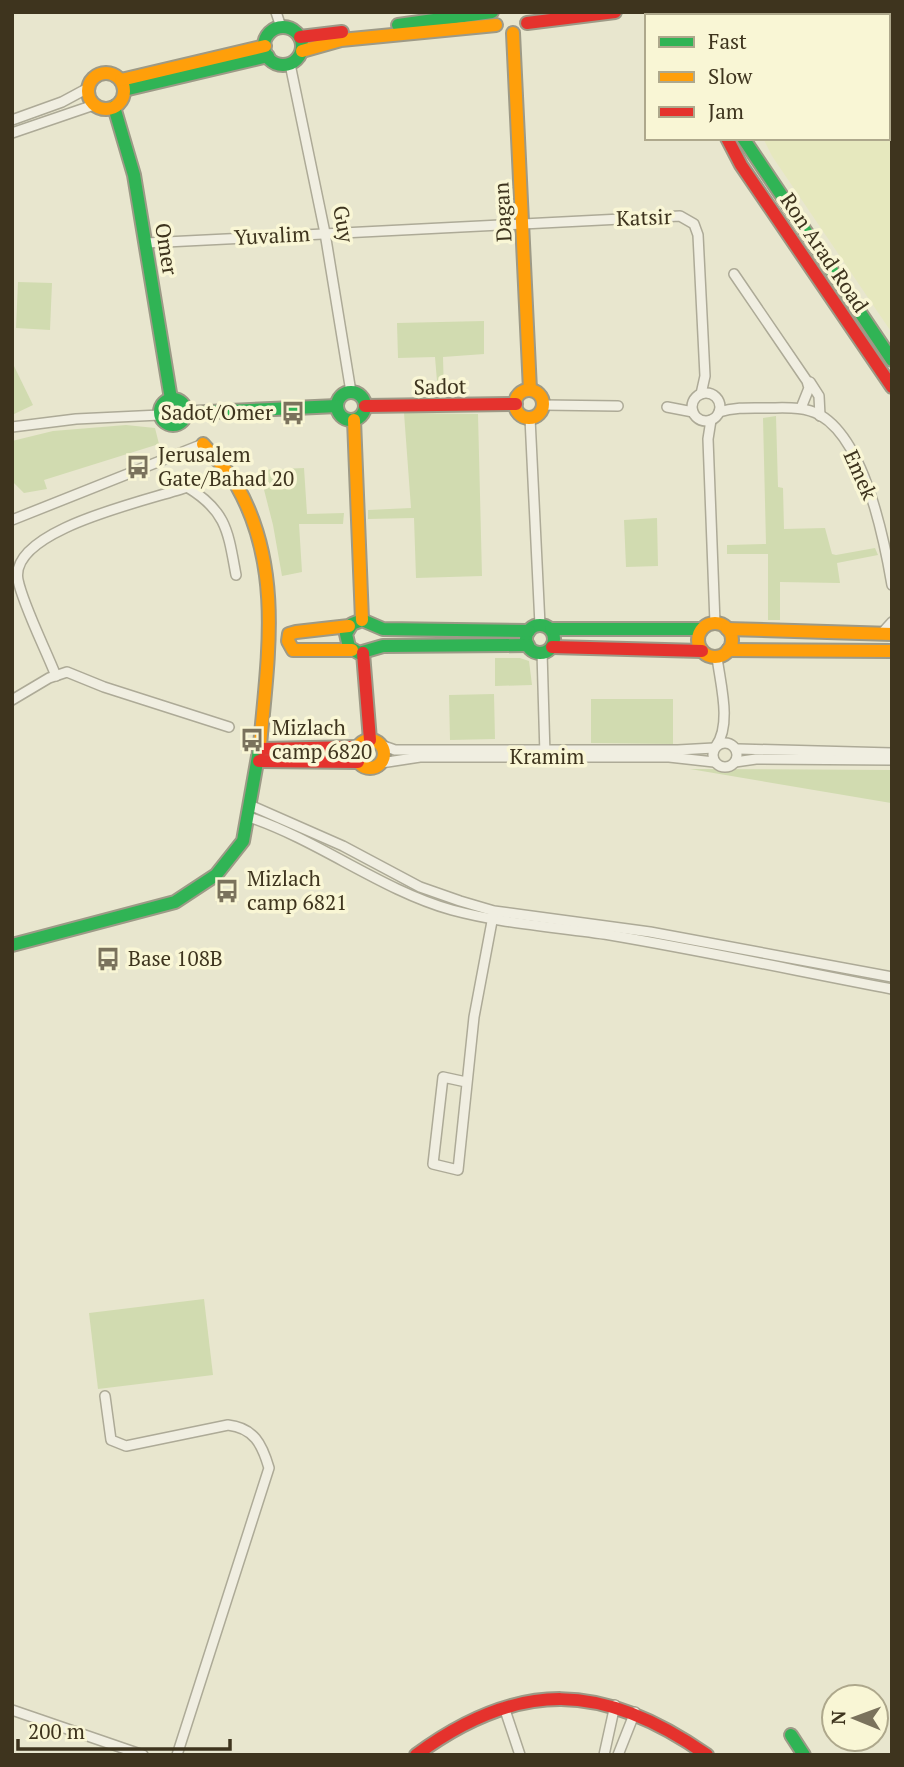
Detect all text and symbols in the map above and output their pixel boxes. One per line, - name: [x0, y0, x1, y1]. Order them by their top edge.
- legend: [645, 14, 890, 140]
- text: Fast: [708, 27, 747, 55]
- text: Slow: [708, 62, 753, 90]
- text: Jam: [708, 97, 744, 125]
- street label: Dagan: [486, 181, 518, 243]
- street label: Ron Arad Road: [775, 187, 875, 318]
- street label: Katsir: [616, 202, 672, 232]
- street label: Guy: [327, 203, 361, 245]
- street label: Yuvalim: [233, 219, 311, 251]
- street label: Omer: [149, 221, 185, 277]
- street label: Sadot: [413, 372, 467, 400]
- place label: Sadot/Omer: [161, 398, 273, 426]
- bus stop icon: Sadot/Omer: [279, 399, 307, 427]
- place label: Jerusalem Gate/Bahad 20: [158, 440, 294, 492]
- street label: Emek: [838, 445, 884, 504]
- bus stop icon: Jerusalem Gate/Bahad 20: [124, 453, 152, 481]
- place label: Mizlach camp 6820: [272, 713, 372, 765]
- bus stop icon: Mizlach camp 6820: [238, 726, 266, 754]
- street label: Kramim: [510, 742, 584, 770]
- place label: Mizlach camp 6821: [247, 864, 347, 916]
- bus stop icon: Mizlach camp 6821: [213, 877, 241, 905]
- place label: Base 108B: [128, 944, 223, 972]
- bus stop icon: Base 108B: [94, 945, 122, 973]
- north arrow: [820, 1683, 890, 1753]
- scale bar: [18, 1708, 229, 1752]
- text: N: [825, 1710, 850, 1725]
- text: 200 m: [28, 1717, 85, 1745]

